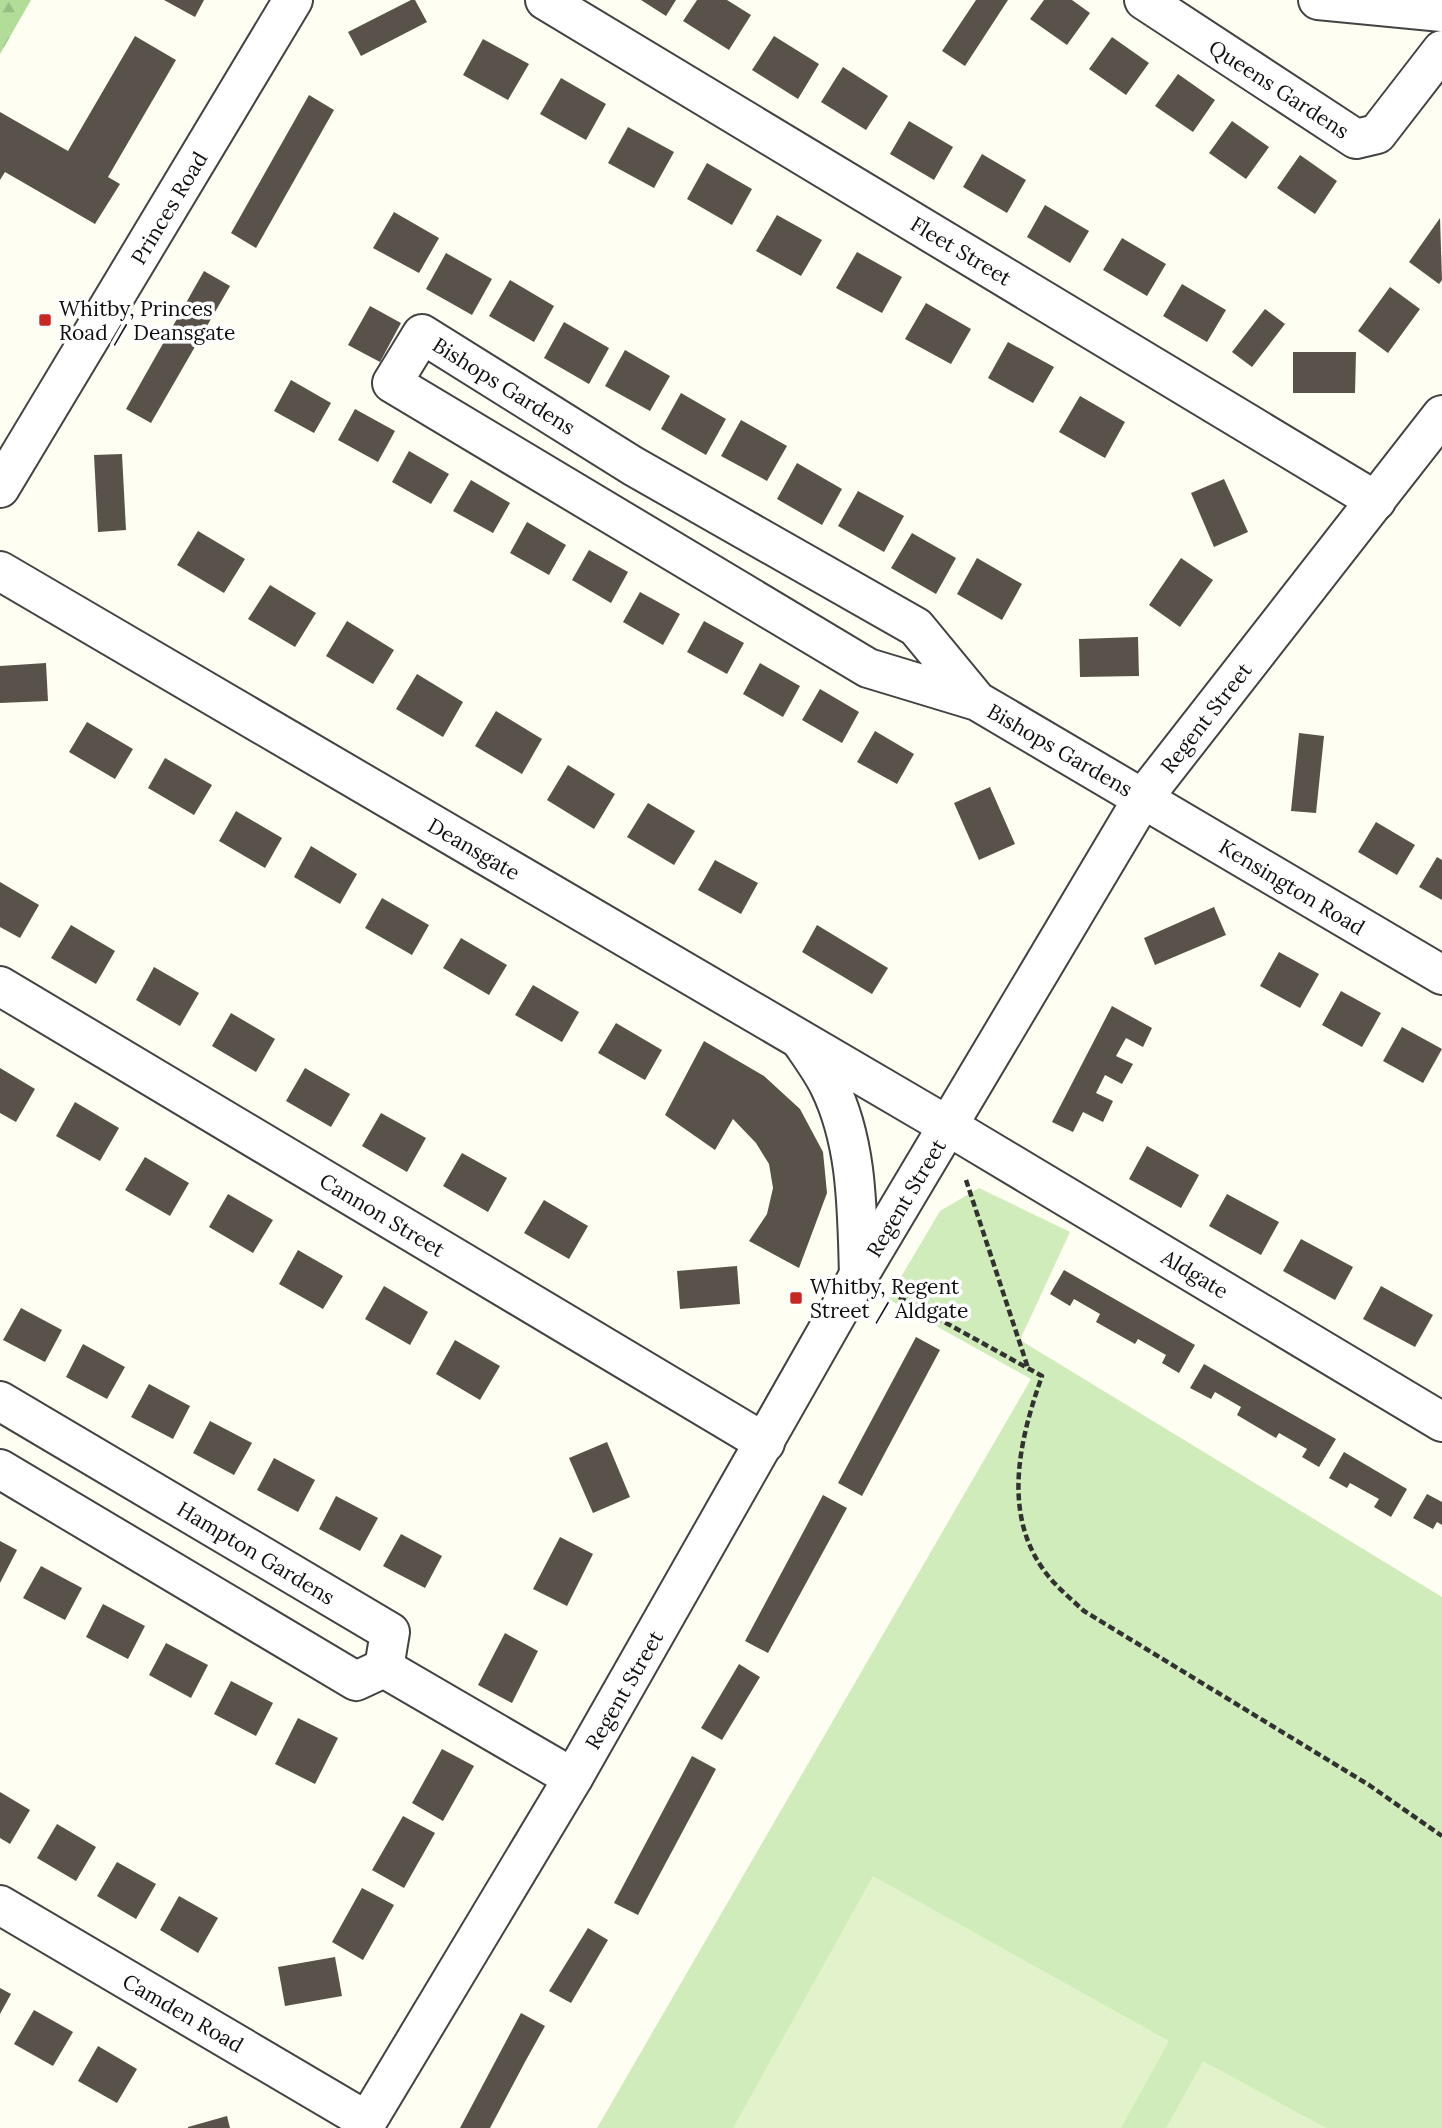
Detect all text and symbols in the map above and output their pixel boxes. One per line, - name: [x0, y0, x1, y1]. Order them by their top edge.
- street label: Queens Gardens: [1204, 34, 1354, 144]
- street label: Princes Road: [125, 147, 213, 269]
- street label: Fleet Street: [906, 210, 1017, 292]
- place label: Whitby, Princes Road / Deansgate: [59, 295, 235, 346]
- marker: Whitby, Princes Road / Deansgate: [37, 312, 53, 328]
- street label: Bishops Gardens: [428, 331, 580, 441]
- street label: Regent Street: [1154, 657, 1258, 779]
- street label: Bishops Gardens: [983, 697, 1137, 803]
- street label: Deansgate: [423, 812, 525, 886]
- street label: Kensington Road: [1214, 833, 1370, 941]
- street label: Regent Street: [860, 1133, 952, 1262]
- street label: Cannon Street: [315, 1167, 450, 1263]
- street label: Aldgate: [1156, 1243, 1233, 1304]
- place label: Whitby, Regent Street / Aldgate: [810, 1273, 968, 1324]
- marker: Whitby, Regent Street / Aldgate: [788, 1290, 804, 1306]
- street label: Hampton Gardens: [172, 1495, 340, 1611]
- street label: Regent Street: [579, 1625, 669, 1754]
- street label: Camden Road: [118, 1968, 248, 2058]

